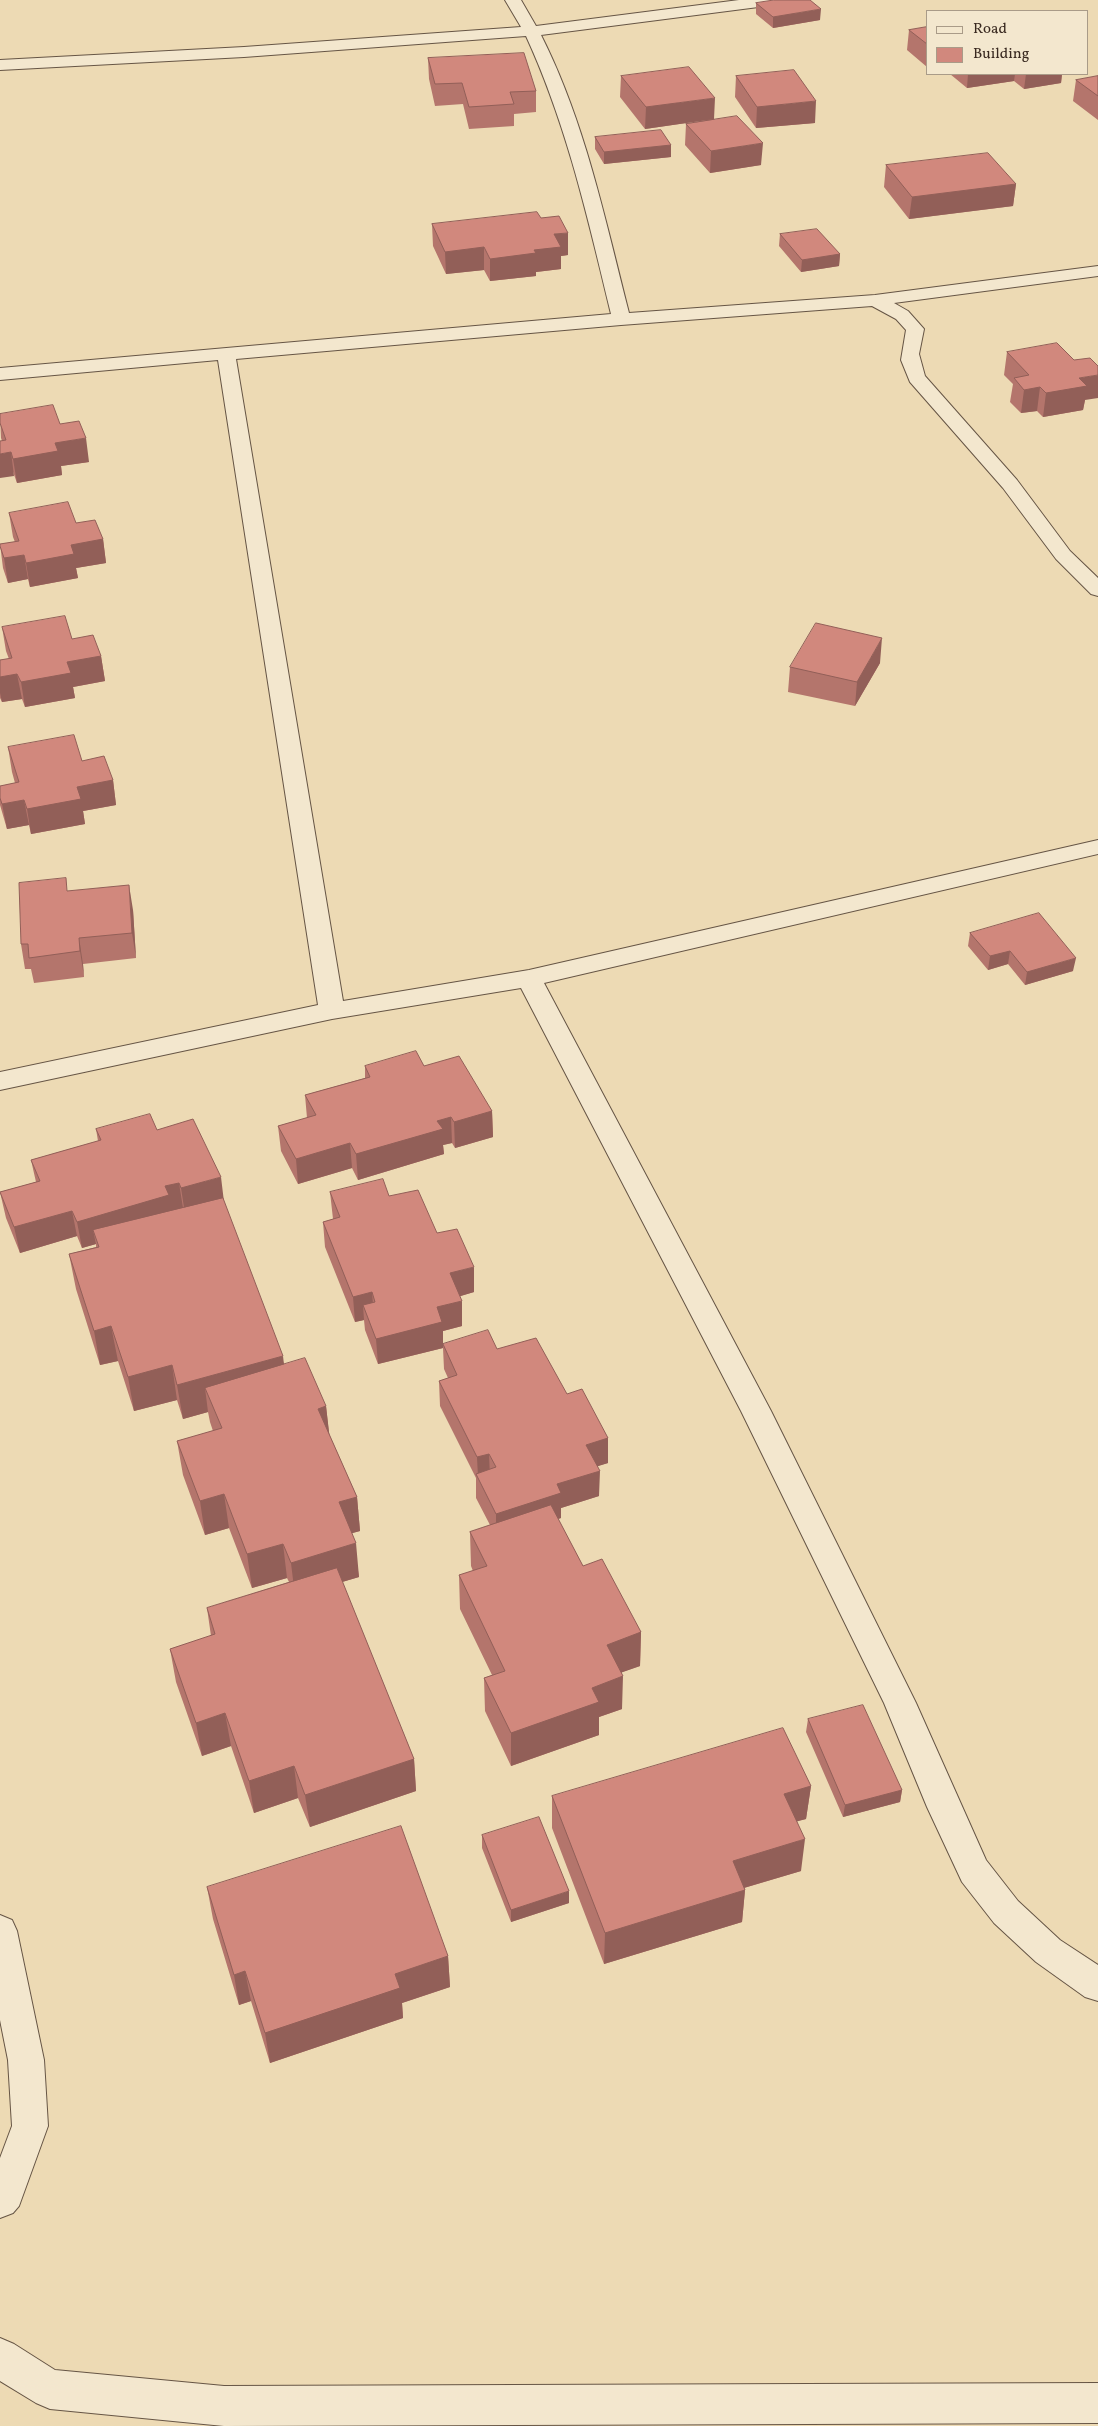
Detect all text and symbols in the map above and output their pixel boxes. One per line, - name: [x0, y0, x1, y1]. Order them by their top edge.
- legend: [926, 10, 1088, 75]
- text: Road: [973, 19, 1007, 40]
- text: Building: [973, 44, 1029, 65]

